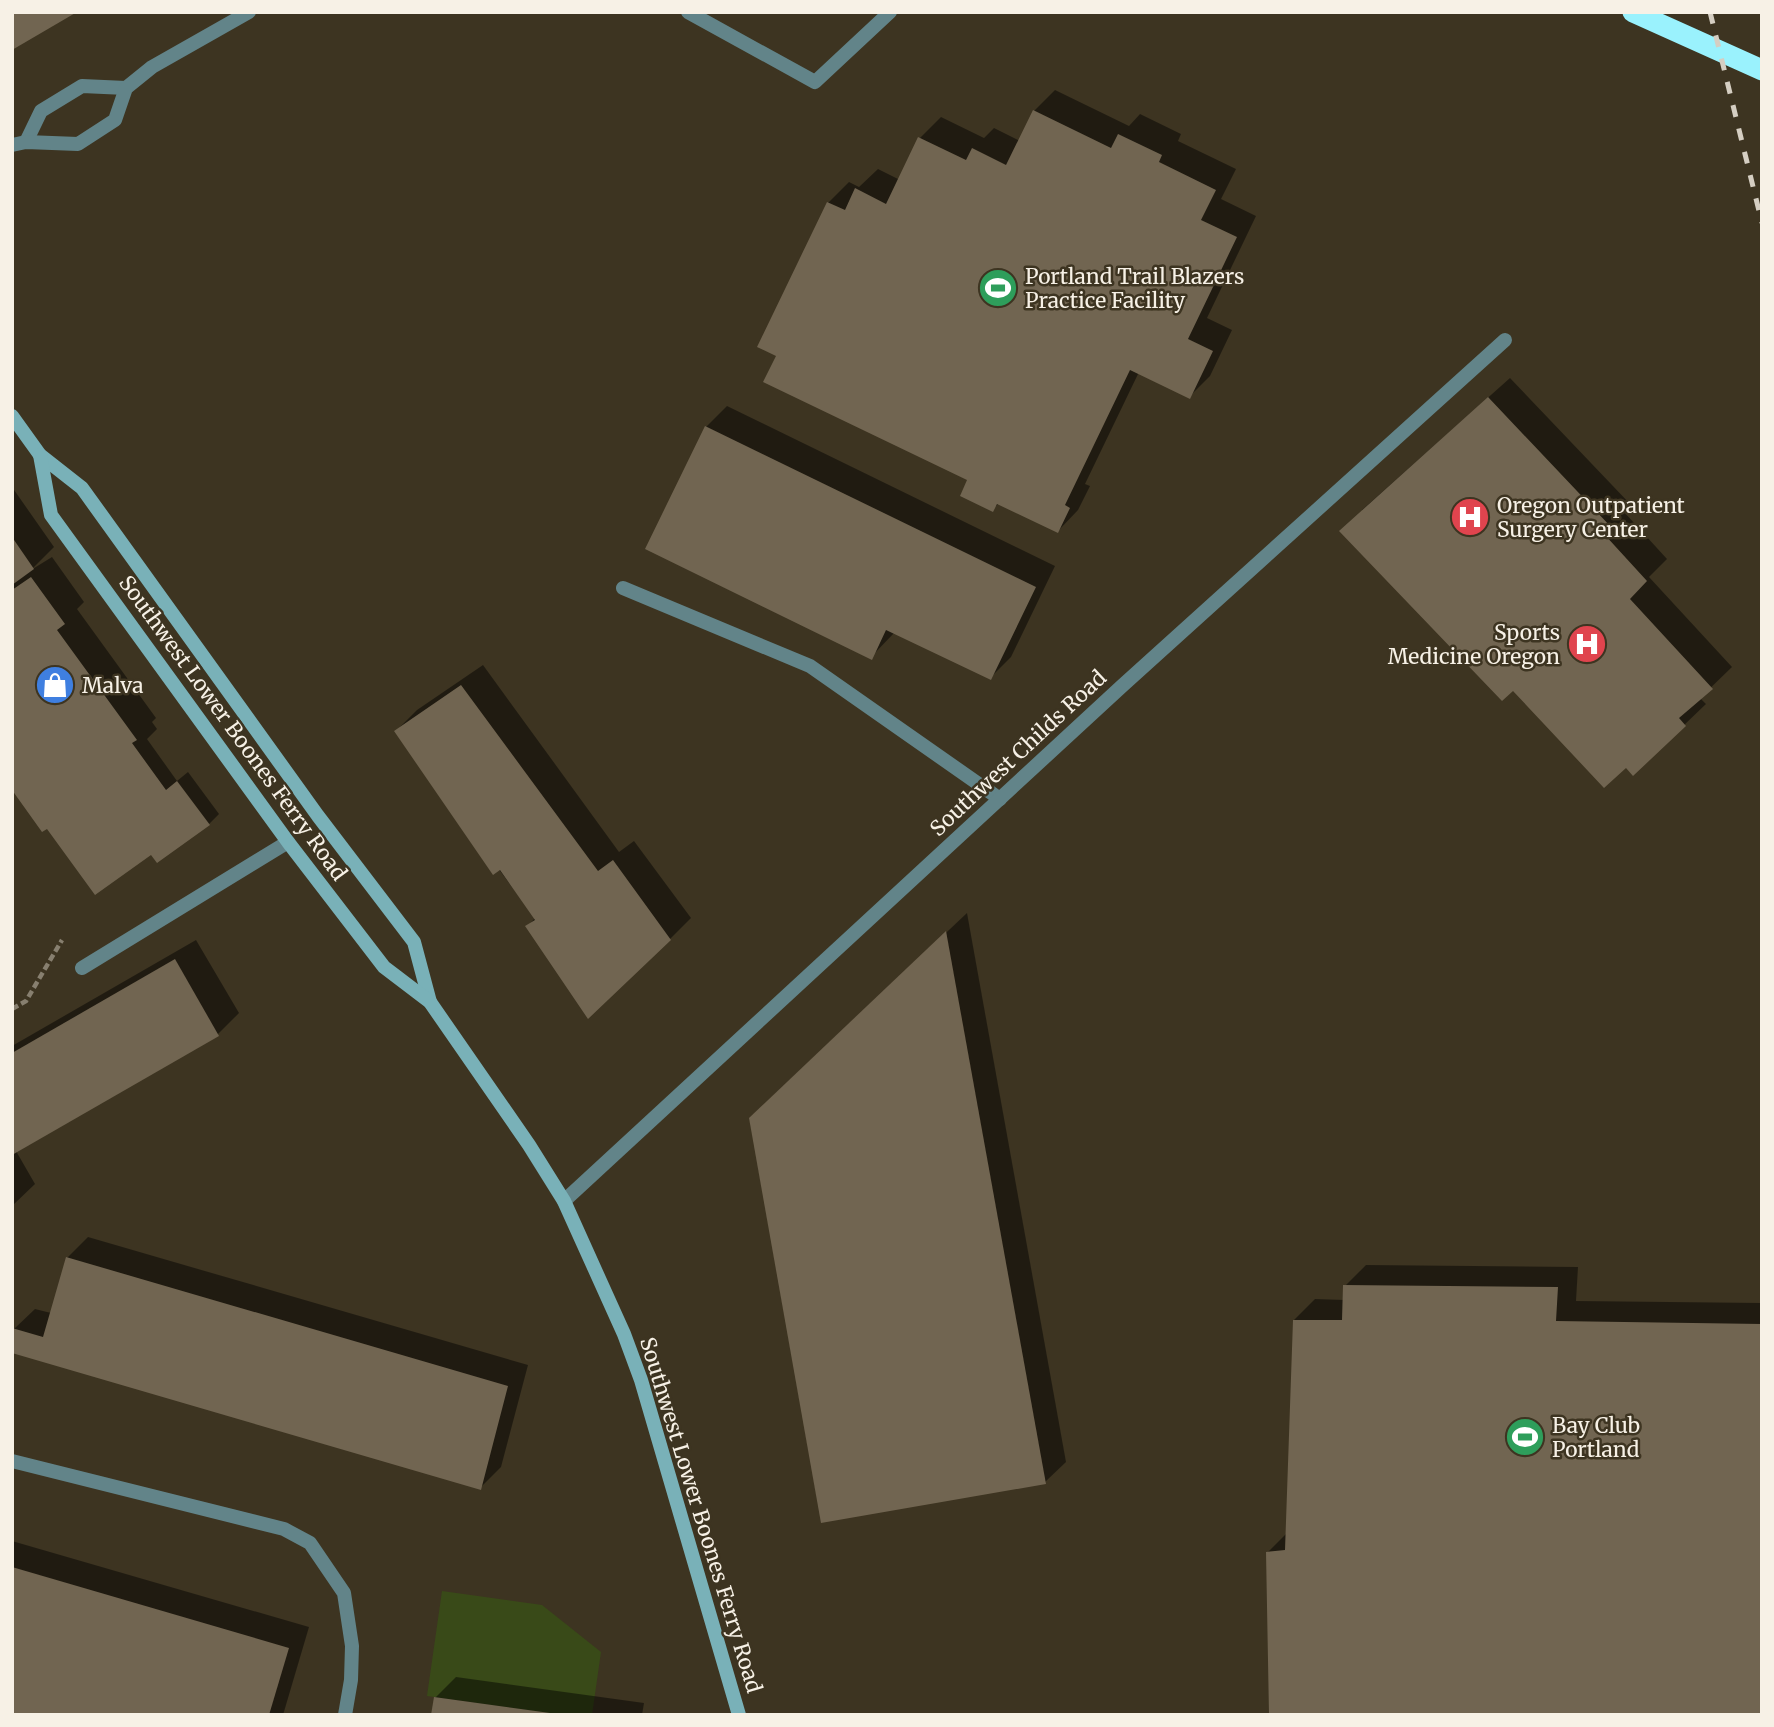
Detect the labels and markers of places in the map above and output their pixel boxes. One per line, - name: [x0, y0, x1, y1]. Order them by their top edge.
- place label: Portland Trail Blazers Practice Facility: [1025, 263, 1244, 314]
- sports icon: Portland Trail Blazers Practice Facility: [977, 267, 1019, 309]
- place label: Oregon Outpatient Surgery Center: [1497, 492, 1685, 543]
- hospital icon: Oregon Outpatient Surgery Center: [1449, 496, 1491, 538]
- place label: Sports Medicine Oregon: [1388, 619, 1560, 670]
- hospital icon: Sports Medicine Oregon: [1566, 623, 1608, 665]
- shop icon: Malva: [34, 664, 76, 706]
- place label: Malva: [82, 672, 143, 699]
- place label: Bay Club Portland: [1552, 1412, 1640, 1463]
- sports icon: Bay Club Portland: [1504, 1416, 1546, 1458]

